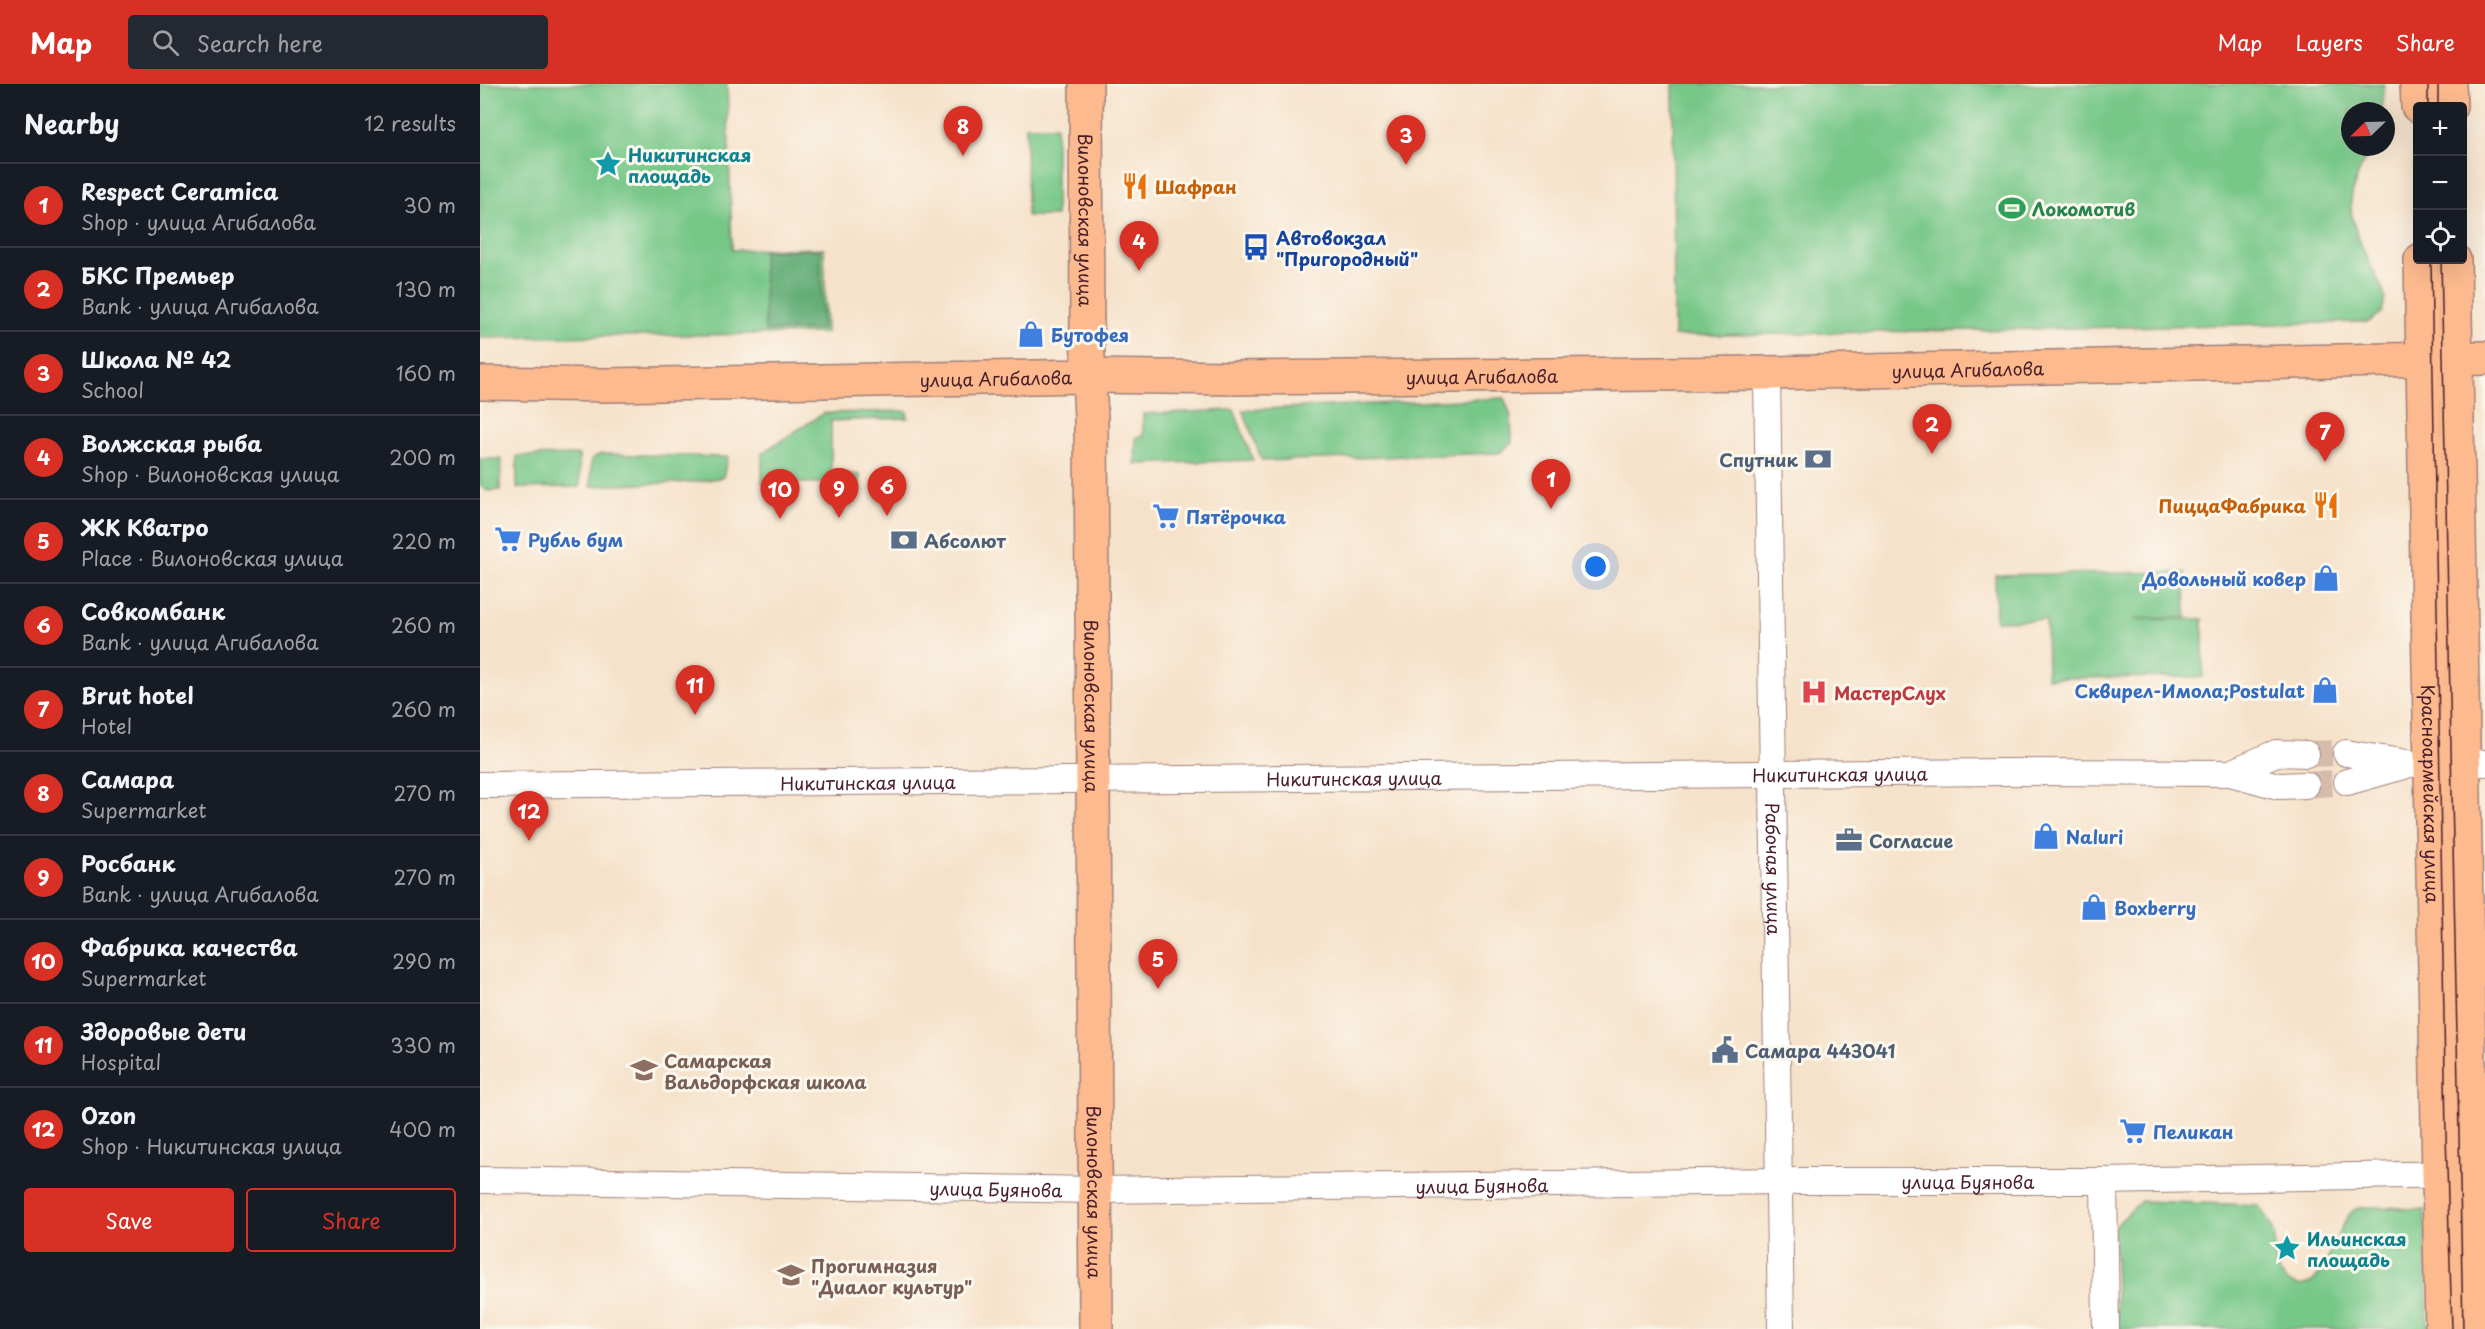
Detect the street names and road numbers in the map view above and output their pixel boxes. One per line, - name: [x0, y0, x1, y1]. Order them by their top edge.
- street label: Вилоновская улица: [1073, 133, 1100, 308]
- street label: улица Агибалова: [1891, 354, 2045, 384]
- street label: улица Агибалова: [1405, 361, 1559, 390]
- street label: улица Агибалова: [919, 363, 1073, 393]
- street label: Вилоновская улица: [1079, 619, 1107, 793]
- street label: Красноармейская улица: [2416, 684, 2447, 904]
- street label: Никитинская улица: [1752, 759, 1928, 788]
- street label: Никитинская улица: [1266, 763, 1443, 792]
- street label: Никитинская улица: [780, 767, 957, 796]
- street label: Рабочая улица: [1760, 802, 1789, 936]
- street label: Вилоновская улица: [1081, 1105, 1109, 1279]
- street label: улица Буянова: [1901, 1168, 2035, 1195]
- street label: улица Буянова: [1415, 1171, 1549, 1199]
- street label: улица Буянова: [929, 1174, 1063, 1203]

